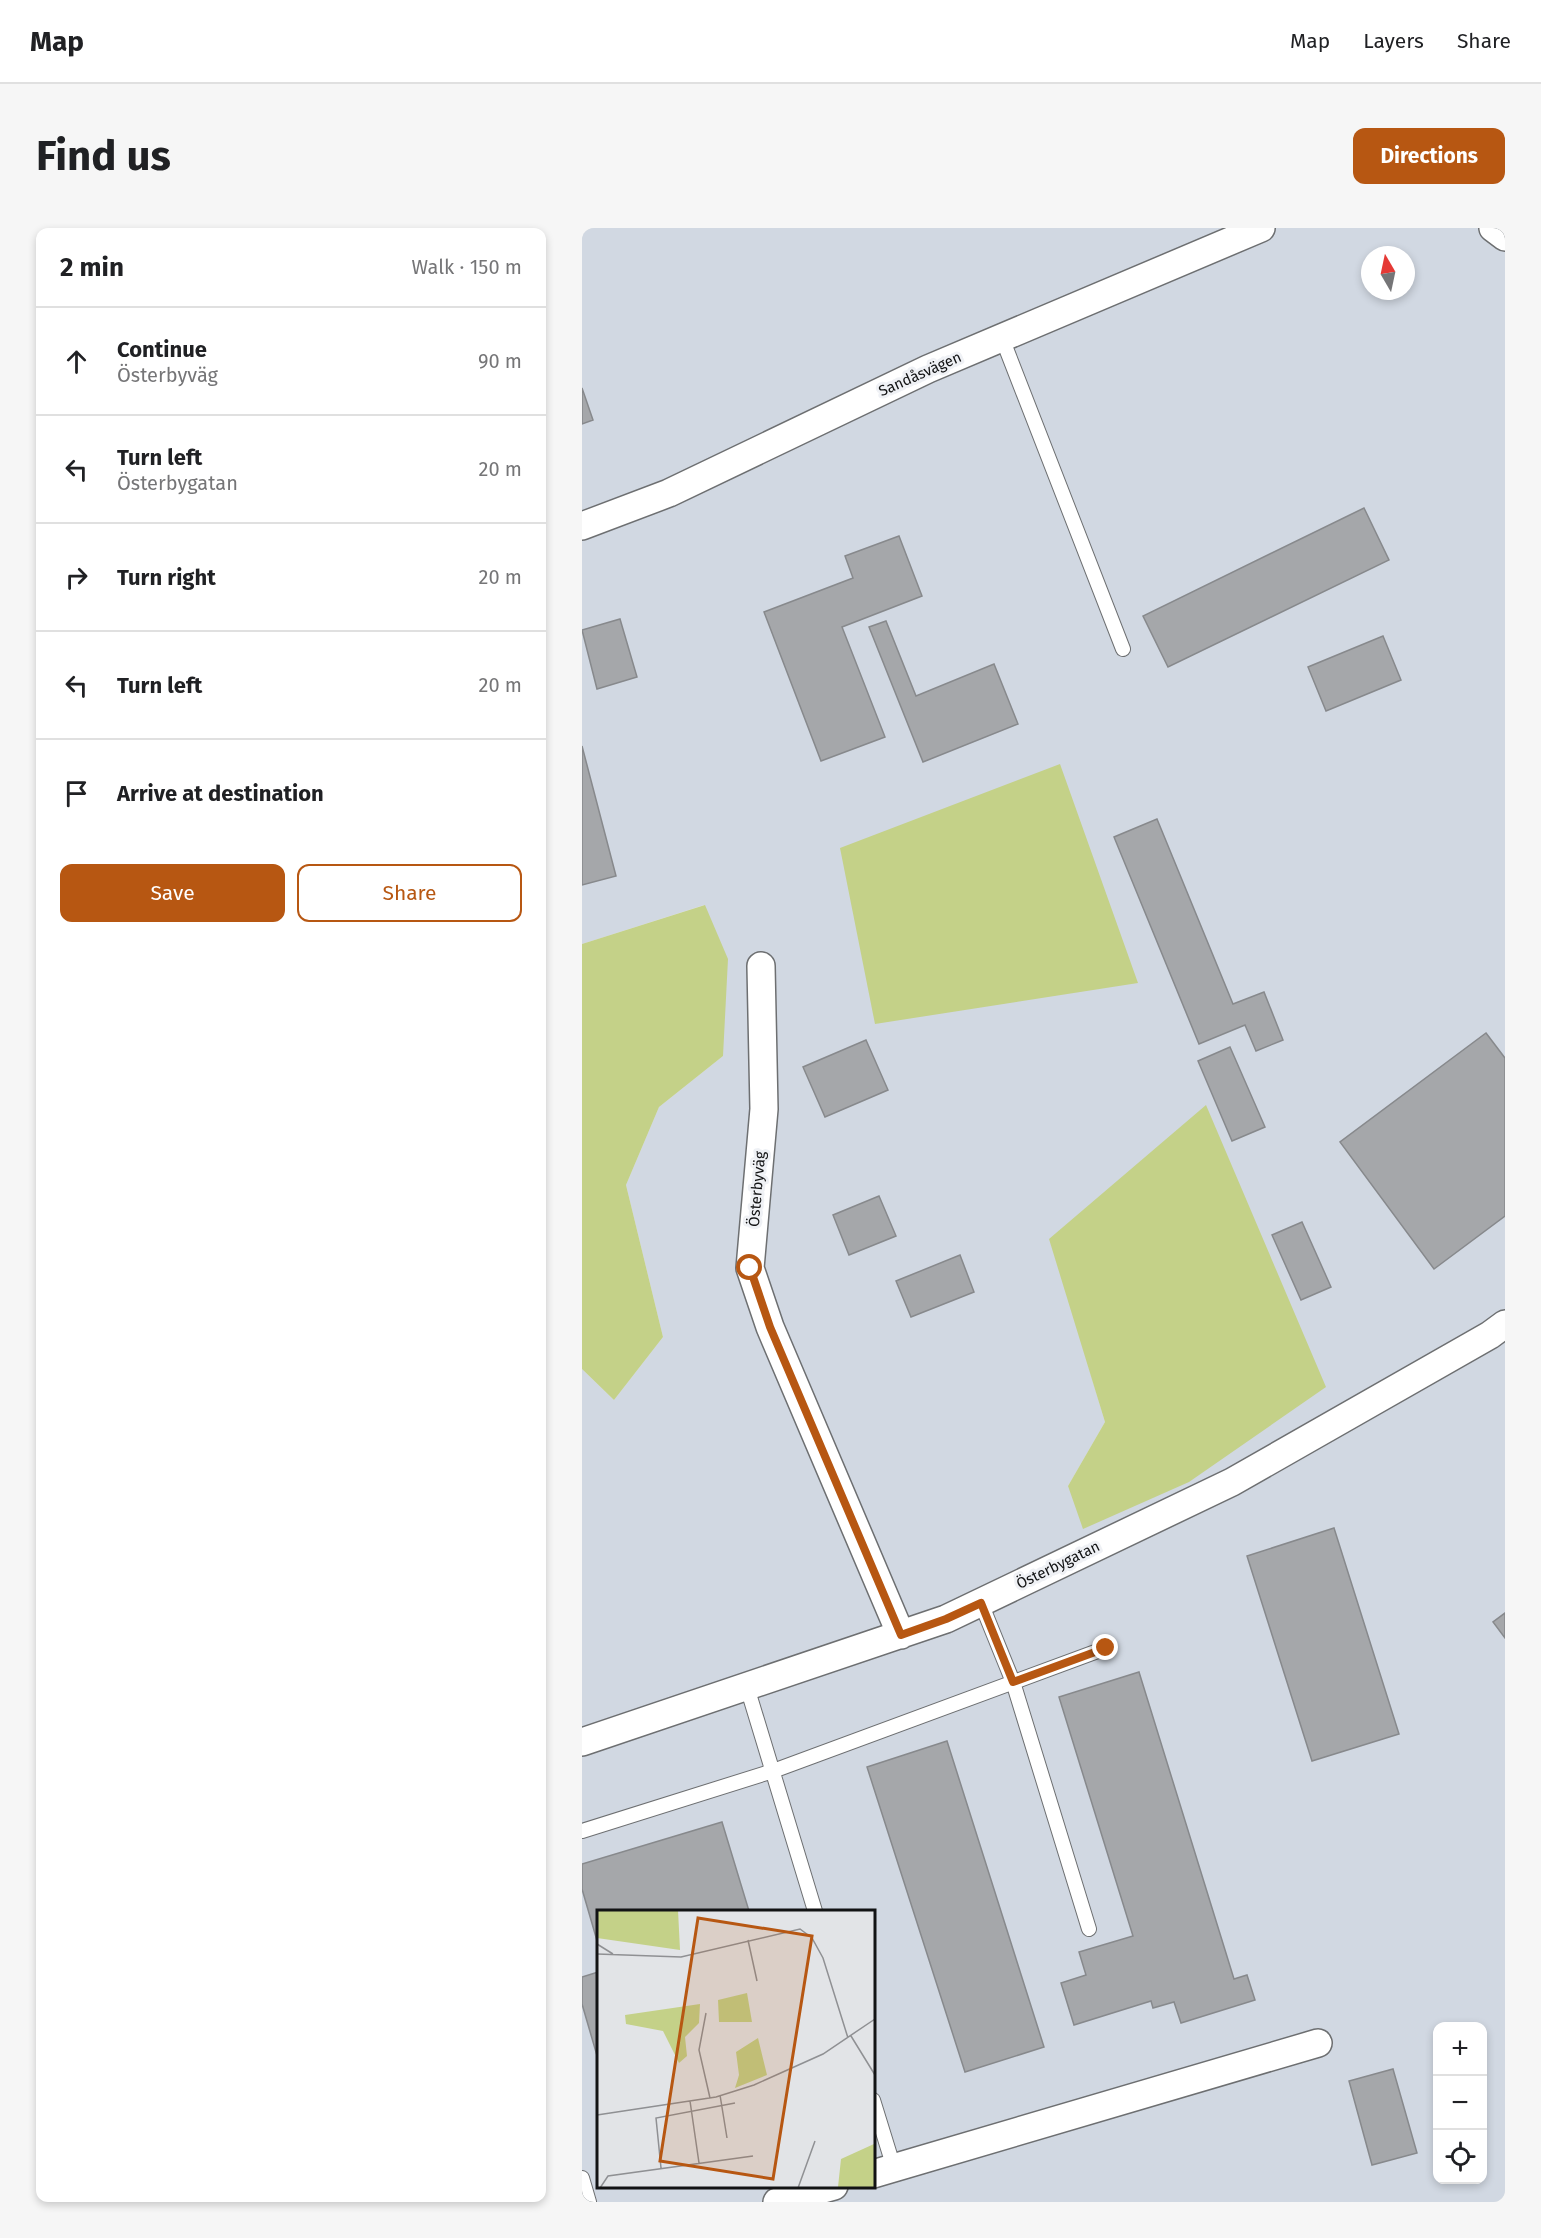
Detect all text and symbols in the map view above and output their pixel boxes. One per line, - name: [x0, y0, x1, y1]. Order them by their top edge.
- text: Map: [30, 25, 84, 58]
- text: Map: [1290, 28, 1330, 54]
- text: Layers: [1363, 28, 1424, 54]
- text: Share: [1457, 28, 1511, 54]
- button: Directions: [1353, 128, 1505, 184]
- text: Find us: [36, 131, 171, 181]
- north arrow: [1361, 246, 1415, 300]
- text: 2 min: [60, 252, 124, 283]
- text: Walk · 150 m: [412, 255, 522, 279]
- text: Continue: [117, 336, 207, 363]
- icon: ahead: [60, 345, 93, 378]
- street label: Sandåsvägen: [876, 348, 964, 400]
- text: 90 m: [478, 349, 522, 373]
- text: Österbyväg: [117, 363, 218, 387]
- text: Turn left: [117, 444, 202, 471]
- icon: left: [60, 453, 93, 486]
- text: 20 m: [479, 457, 522, 481]
- text: Österbygatan: [117, 471, 238, 495]
- icon: right: [60, 561, 93, 594]
- text: Turn right: [117, 564, 216, 591]
- text: 20 m: [479, 565, 522, 589]
- icon: left: [60, 669, 93, 702]
- text: Turn left: [117, 672, 202, 699]
- text: 20 m: [479, 673, 522, 697]
- icon: arrive: [60, 777, 93, 810]
- text: Arrive at destination: [117, 780, 324, 807]
- button: Save: [60, 864, 285, 922]
- button: Share: [297, 864, 522, 922]
- street label: Österbyväg: [745, 1150, 769, 1228]
- route start: [736, 1254, 762, 1280]
- street label: Österbygatan: [1013, 1537, 1103, 1593]
- route end: [1092, 1634, 1118, 1660]
- inset map: [597, 1910, 874, 2187]
- map controls: [1433, 2022, 1487, 2184]
- button: +: [1433, 2022, 1487, 2076]
- button: −: [1433, 2076, 1487, 2130]
- button: locate: [1433, 2130, 1487, 2184]

